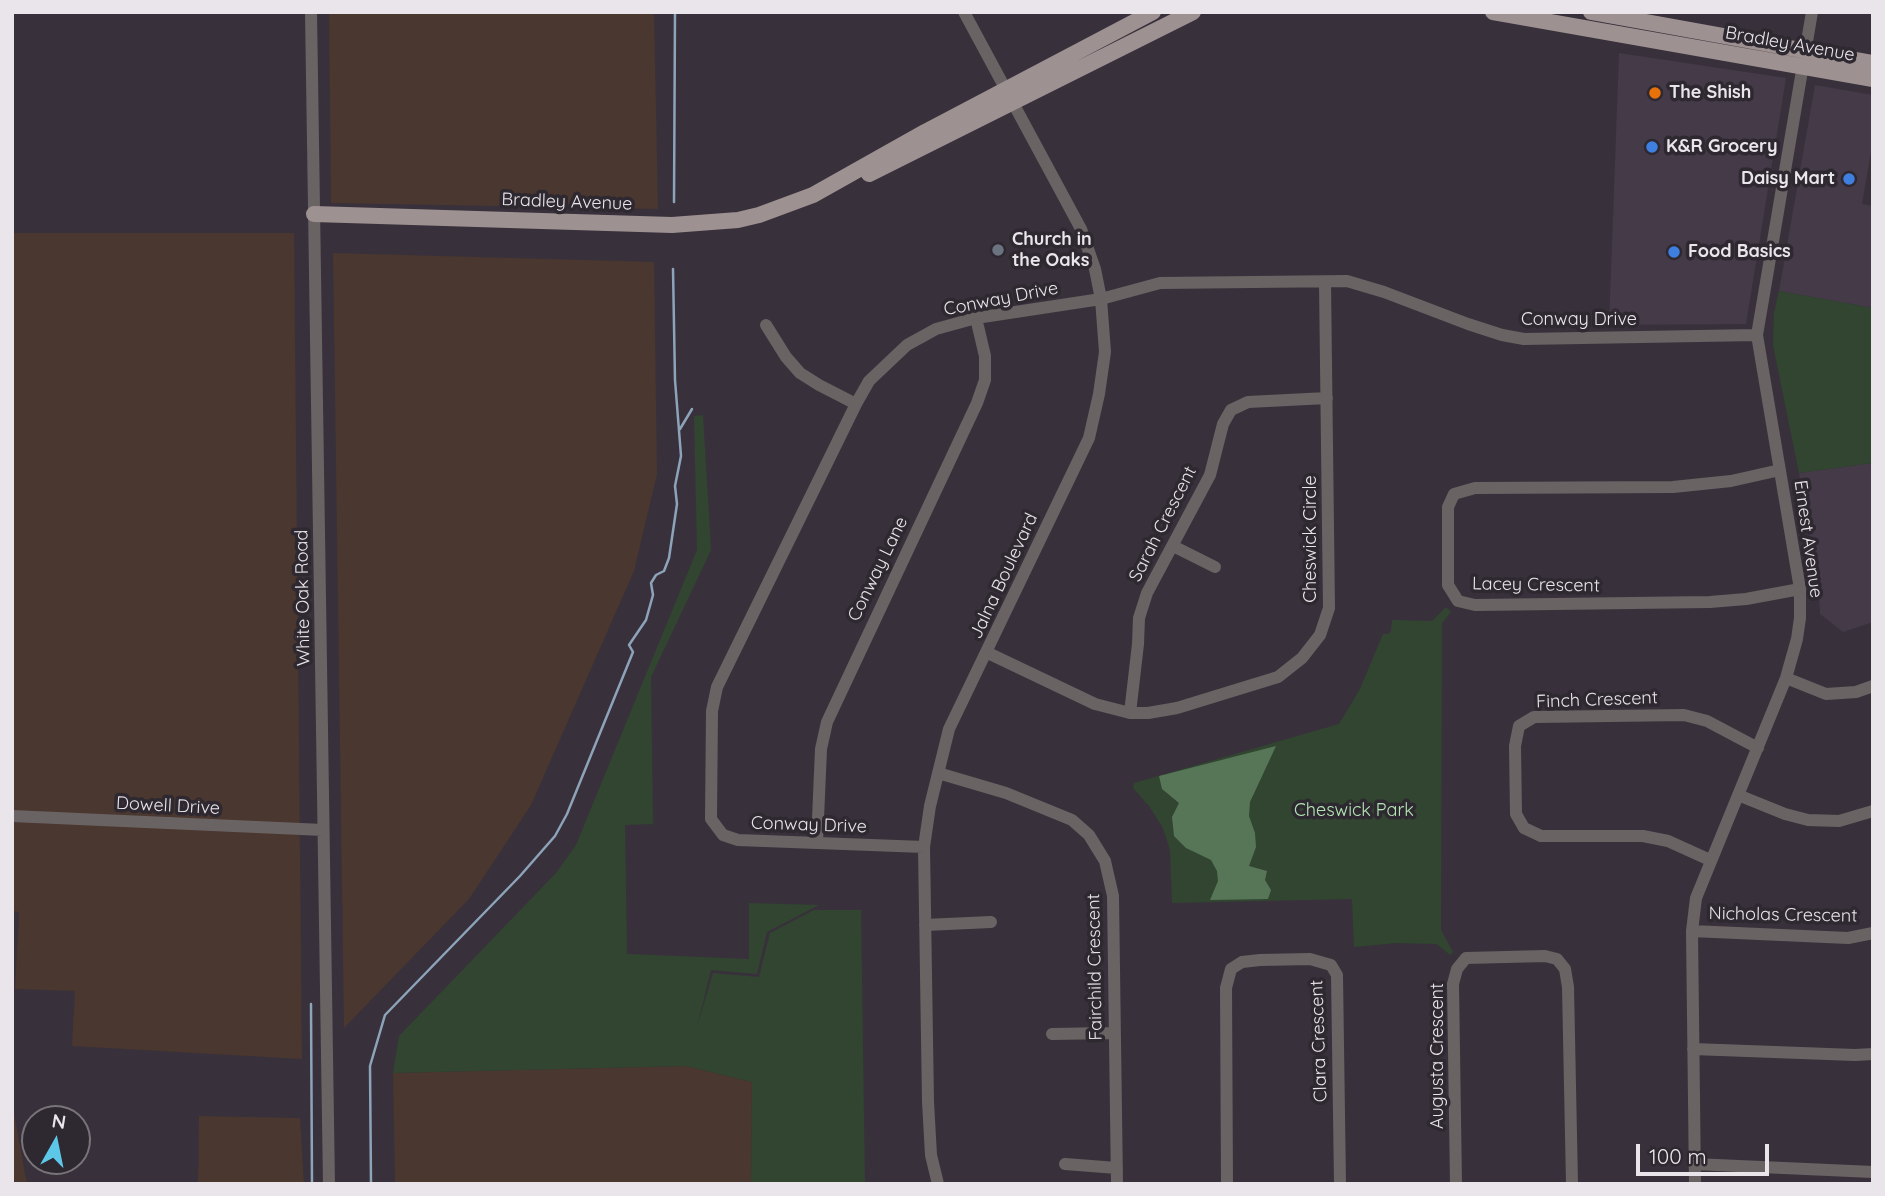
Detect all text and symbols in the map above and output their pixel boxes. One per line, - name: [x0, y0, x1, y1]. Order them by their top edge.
- street label: Bradley Avenue: [1724, 22, 1856, 66]
- place label: The Shish: [1669, 82, 1751, 104]
- marker: The Shish: [1647, 85, 1663, 101]
- place label: K&R Grocery: [1666, 136, 1777, 158]
- marker: K&R Grocery: [1644, 139, 1660, 155]
- place label: Daisy Mart: [1741, 168, 1835, 190]
- marker: Daisy Mart: [1841, 171, 1857, 187]
- street label: Bradley Avenue: [501, 189, 633, 215]
- place label: Church in the Oaks: [1012, 229, 1092, 272]
- place label: Food Basics: [1688, 241, 1791, 263]
- marker: Church in the Oaks: [990, 242, 1006, 258]
- marker: Food Basics: [1666, 244, 1682, 260]
- street label: Conway Drive: [942, 277, 1060, 321]
- street label: Conway Drive: [1521, 309, 1637, 331]
- street label: Sarah Crescent: [1125, 463, 1201, 585]
- street label: Cheswick Circle: [1300, 475, 1322, 603]
- street label: Ernest Avenue: [1789, 479, 1827, 599]
- street label: Jalna Boulevard: [965, 510, 1043, 642]
- street label: Conway Lane: [843, 513, 913, 625]
- street label: White Oak Road: [291, 530, 315, 666]
- street label: Lacey Crescent: [1472, 573, 1600, 597]
- street label: Finch Crescent: [1536, 687, 1658, 713]
- street label: Dowell Drive: [115, 792, 221, 820]
- park label: Cheswick Park: [1294, 800, 1414, 822]
- street label: Conway Drive: [751, 812, 867, 838]
- street label: Fairchild Crescent: [1083, 893, 1107, 1041]
- street label: Nicholas Crescent: [1708, 903, 1858, 927]
- street label: Clara Crescent: [1306, 980, 1332, 1102]
- street label: Augusta Crescent: [1427, 983, 1449, 1129]
- north arrow: [21, 1105, 91, 1175]
- text: N: [50, 1108, 68, 1134]
- scale bar: [1640, 1130, 1773, 1174]
- text: 100 m: [1649, 1143, 1707, 1169]

